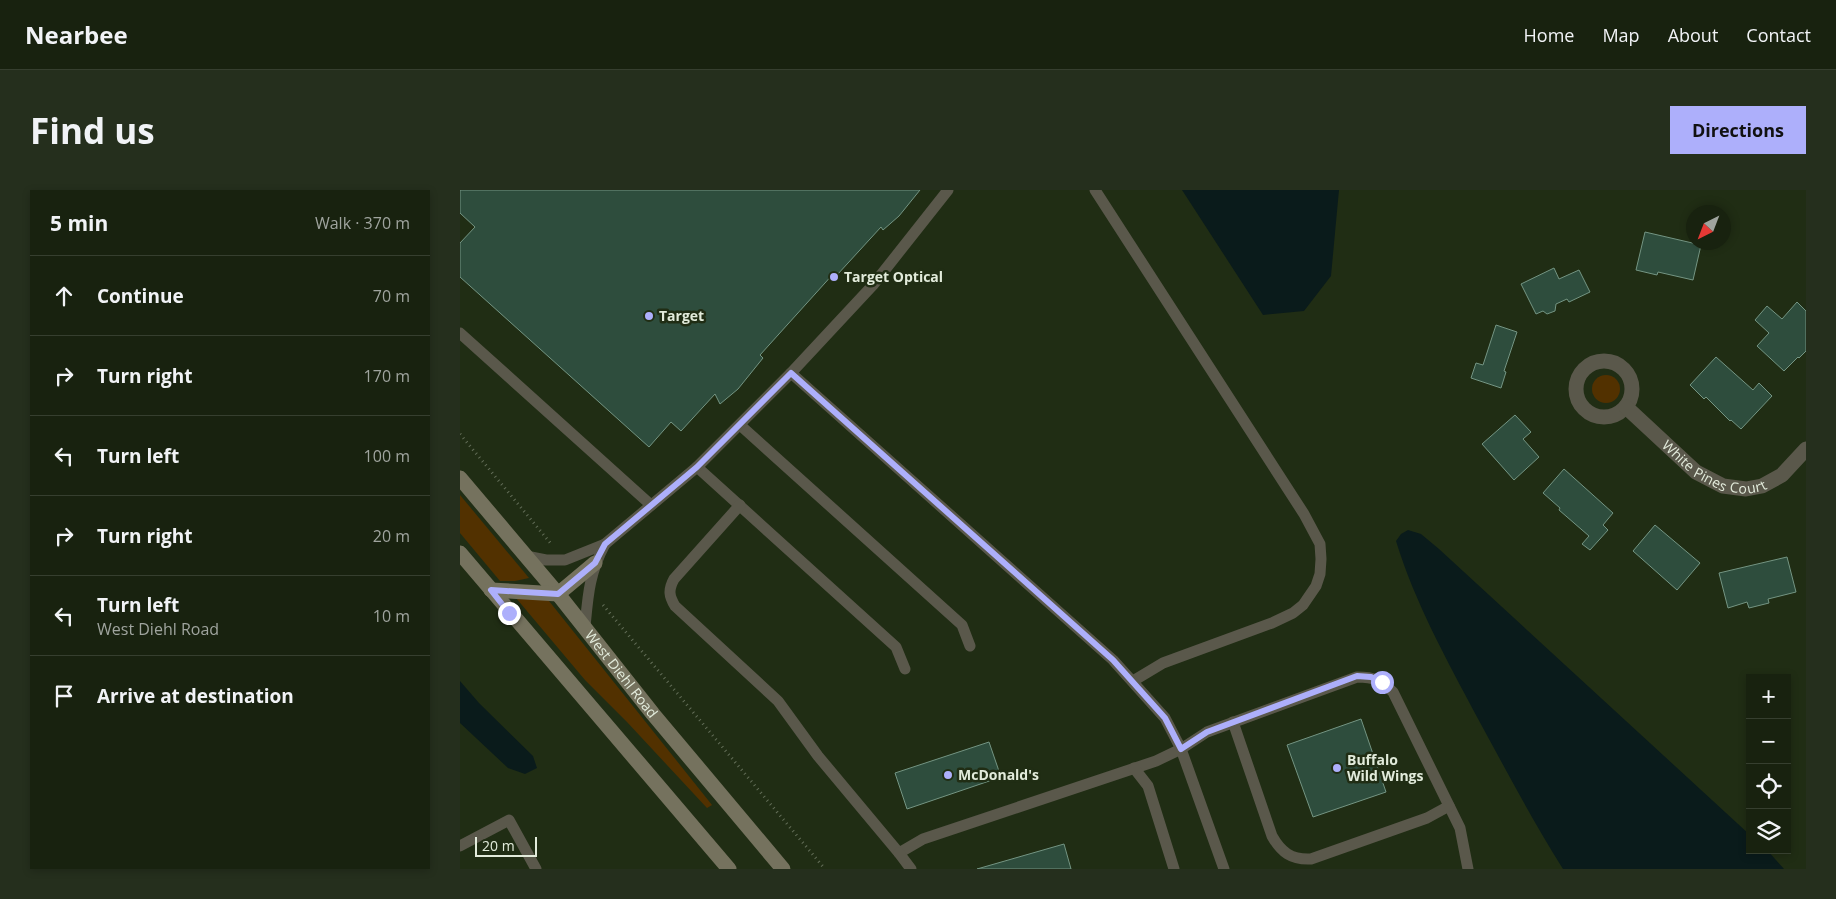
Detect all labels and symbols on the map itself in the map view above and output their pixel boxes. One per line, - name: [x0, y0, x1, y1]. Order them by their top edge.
- north arrow: [1686, 205, 1731, 250]
- place label: Target Optical: [844, 267, 943, 286]
- marker: Target Optical: [828, 271, 840, 283]
- place label: Target: [659, 306, 704, 325]
- marker: Target: [643, 310, 655, 322]
- street label: White Pines Court: [1658, 435, 1770, 498]
- route end: [498, 602, 521, 625]
- street label: West Diehl Road: [581, 626, 662, 722]
- route start: [1371, 671, 1394, 694]
- place label: Buffalo Wild Wings: [1347, 750, 1423, 785]
- marker: Buffalo Wild Wings: [1331, 762, 1343, 774]
- place label: McDonald's: [958, 765, 1039, 784]
- marker: McDonald's: [942, 769, 954, 781]
- scale bar: [475, 834, 538, 857]

